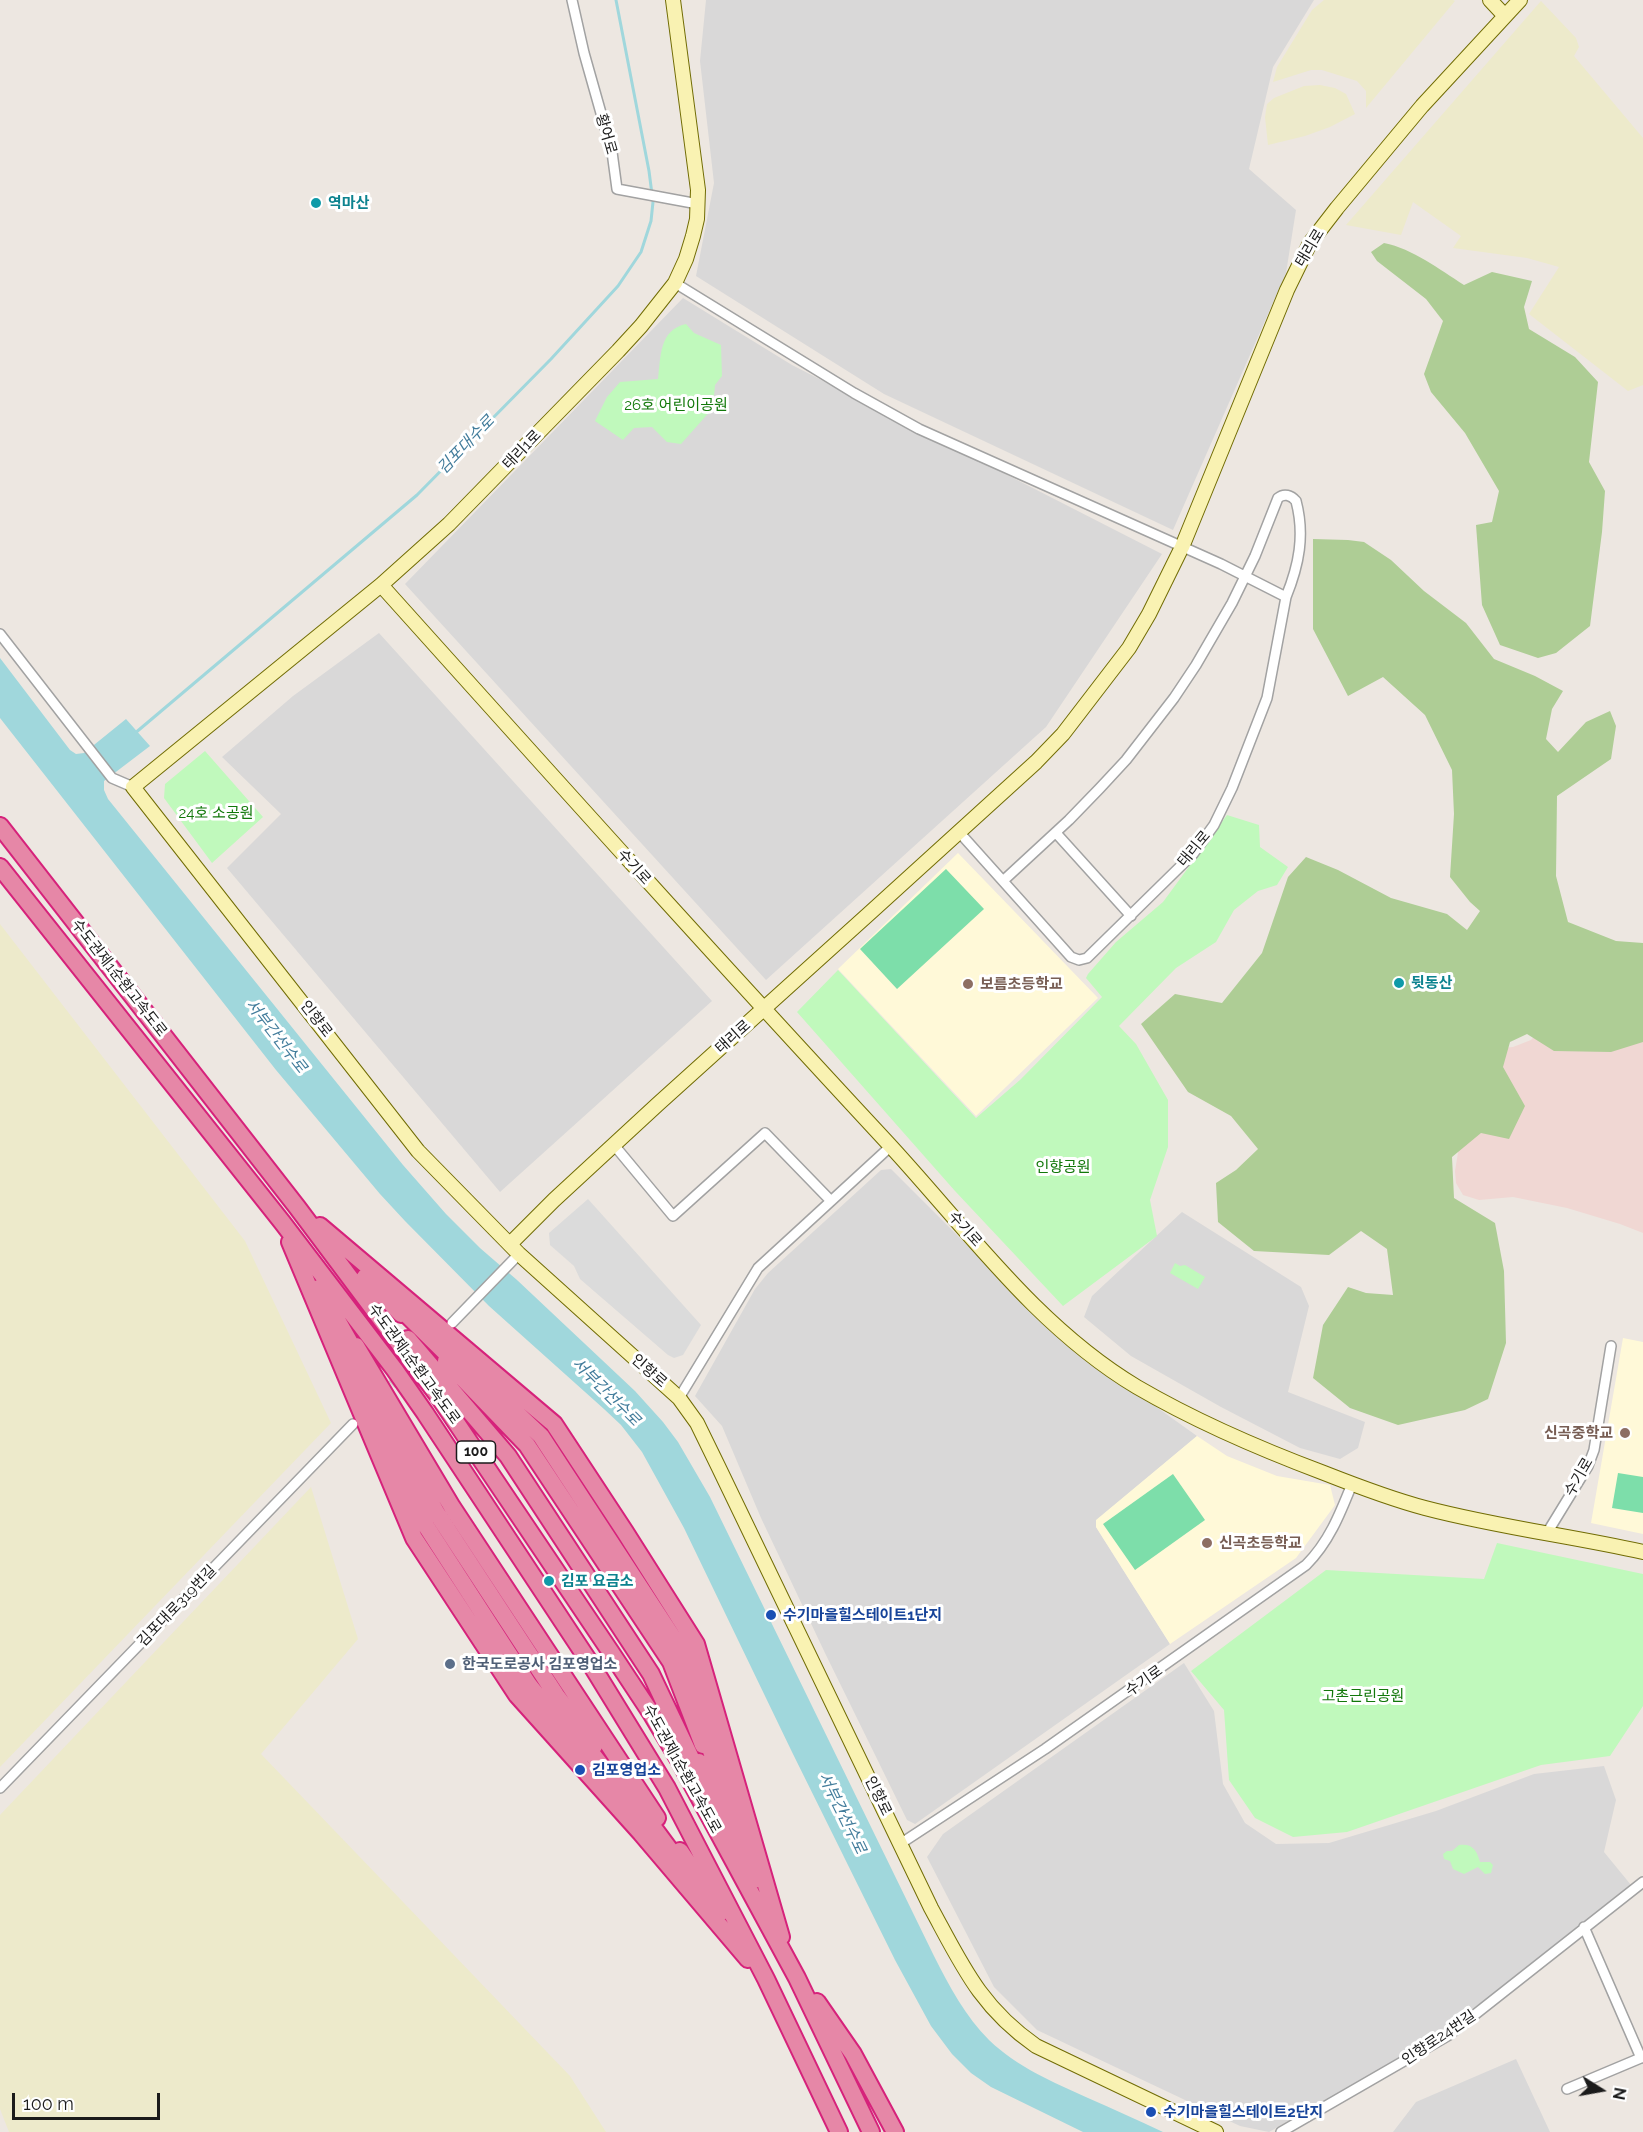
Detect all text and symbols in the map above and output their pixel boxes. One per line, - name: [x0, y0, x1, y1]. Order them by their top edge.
- street label: 황어로: [592, 112, 620, 156]
- place label: 역마산: [328, 194, 369, 212]
- marker: 역마산: [309, 196, 323, 210]
- street label: 태리로: [1292, 226, 1328, 270]
- park label: 26호 어린이공원: [624, 396, 728, 414]
- water label: 김포대수로: [434, 412, 498, 478]
- street label: 태리1로: [499, 427, 545, 473]
- park label: 24호 소공원: [178, 804, 254, 822]
- street label: 태리로: [1174, 827, 1214, 871]
- street label: 수기로: [613, 846, 655, 888]
- street label: 수도권제1순환고속도로: [67, 916, 171, 1040]
- place label: 뒷동산: [1411, 974, 1452, 992]
- place label: 보름초등학교: [980, 975, 1063, 993]
- marker: 뒷동산: [1392, 976, 1406, 990]
- marker: 보름초등학교: [961, 977, 975, 991]
- water label: 서부간선수로: [241, 995, 311, 1077]
- street label: 인향로: [296, 997, 336, 1041]
- street label: 태리로: [712, 1016, 754, 1058]
- park label: 인향공원: [1035, 1158, 1091, 1176]
- street label: 수기로: [944, 1208, 986, 1250]
- street label: 수도권제1순환고속도로: [364, 1300, 464, 1428]
- street label: 인향로: [627, 1351, 671, 1391]
- water label: 서부간선수로: [568, 1354, 644, 1430]
- place label: 신곡중학교: [1544, 1424, 1613, 1442]
- marker: 신곡중학교: [1618, 1426, 1632, 1440]
- road number: 100: [456, 1441, 496, 1463]
- street label: 수기로: [1561, 1455, 1597, 1499]
- place label: 신곡초등학교: [1219, 1534, 1302, 1552]
- marker: 신곡초등학교: [1200, 1536, 1214, 1550]
- street label: 김포대로319번길: [134, 1562, 220, 1650]
- place label: 김포 요금소: [561, 1572, 634, 1590]
- marker: 김포 요금소: [542, 1574, 556, 1588]
- place label: 수기마을힐스테이트1단지: [783, 1606, 942, 1624]
- marker: 수기마을힐스테이트1단지: [764, 1608, 778, 1622]
- place label: 한국도로공사 김포영업소: [462, 1655, 617, 1673]
- marker: 한국도로공사 김포영업소: [443, 1657, 457, 1671]
- street label: 수기로: [1122, 1662, 1166, 1700]
- park label: 고촌근린공원: [1322, 1687, 1404, 1705]
- street label: 수도권제1순환고속도로: [639, 1701, 725, 1837]
- place label: 김포영업소: [592, 1761, 661, 1779]
- marker: 김포영업소: [573, 1763, 587, 1777]
- water label: 서부간선수로: [814, 1769, 870, 1857]
- street label: 인향로: [861, 1773, 895, 1819]
- street label: 인향로24번길: [1399, 2007, 1479, 2069]
- north arrow: [1571, 2060, 1631, 2120]
- scale bar: [15, 2081, 164, 2119]
- text: N: [1609, 2086, 1630, 2101]
- text: 100 m: [23, 2093, 74, 2114]
- place label: 수기마을힐스테이트2단지: [1163, 2103, 1323, 2121]
- marker: 수기마을힐스테이트2단지: [1144, 2105, 1158, 2119]

